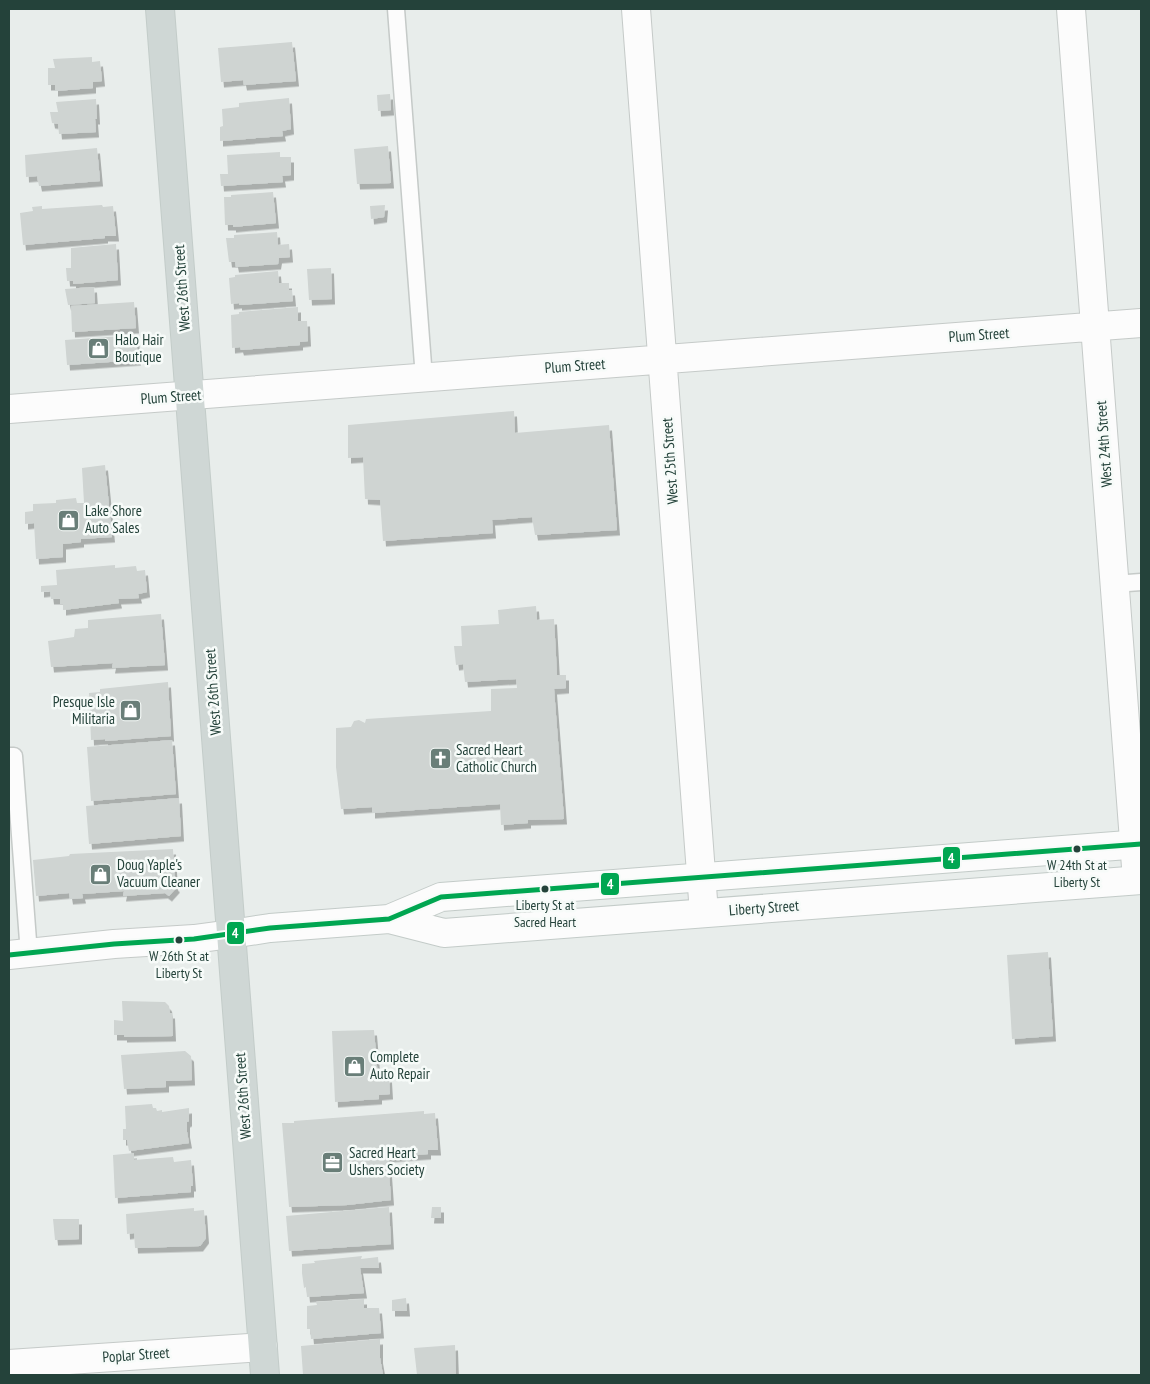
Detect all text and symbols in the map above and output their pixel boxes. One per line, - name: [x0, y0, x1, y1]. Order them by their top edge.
- street label: West 26th Street: [169, 244, 194, 332]
- street label: Plum Street: [948, 323, 1010, 346]
- place label: Halo Hair Boutique: [115, 330, 164, 366]
- shop icon: Halo Hair Boutique: [87, 337, 111, 361]
- street label: Plum Street: [544, 354, 606, 377]
- street label: Plum Street: [140, 385, 202, 408]
- street label: West 24th Street: [1091, 400, 1116, 488]
- street label: West 25th Street: [657, 417, 682, 505]
- place label: Lake Shore Auto Sales: [85, 501, 142, 537]
- shop icon: Lake Shore Auto Sales: [57, 508, 81, 532]
- street label: West 26th Street: [200, 648, 225, 736]
- place label: Presque Isle Militaria: [53, 692, 115, 728]
- shop icon: Presque Isle Militaria: [119, 699, 143, 723]
- place label: Sacred Heart Catholic Church: [456, 740, 537, 776]
- church icon: Sacred Heart Catholic Church: [428, 747, 452, 771]
- marker: W 24th St at Liberty St: [1072, 844, 1082, 854]
- line badge: 4: [942, 846, 961, 870]
- text: 4: [948, 849, 955, 867]
- place label: Doug Yaple's Vacuum Cleaner: [116, 855, 201, 891]
- place label: W 24th St at Liberty St: [1047, 856, 1107, 891]
- shop icon: Doug Yaple's Vacuum Cleaner: [89, 862, 113, 886]
- line badge: 4: [600, 872, 620, 896]
- text: 4: [607, 875, 614, 893]
- marker: Liberty St at Sacred Heart: [540, 884, 550, 894]
- place label: Liberty St at Sacred Heart: [514, 896, 576, 931]
- street label: Liberty Street: [728, 896, 800, 919]
- line badge: 4: [226, 921, 245, 945]
- text: 4: [232, 924, 239, 942]
- marker: W 26th St at Liberty St: [174, 935, 184, 945]
- place label: W 26th St at Liberty St: [149, 947, 209, 982]
- place label: Complete Auto Repair: [370, 1047, 431, 1083]
- street label: West 26th Street: [230, 1052, 255, 1140]
- shop icon: Complete Auto Repair: [342, 1054, 366, 1078]
- place label: Sacred Heart Ushers Society: [349, 1143, 425, 1179]
- office icon: Sacred Heart Ushers Society: [321, 1150, 345, 1174]
- street label: Poplar Street: [102, 1343, 170, 1366]

